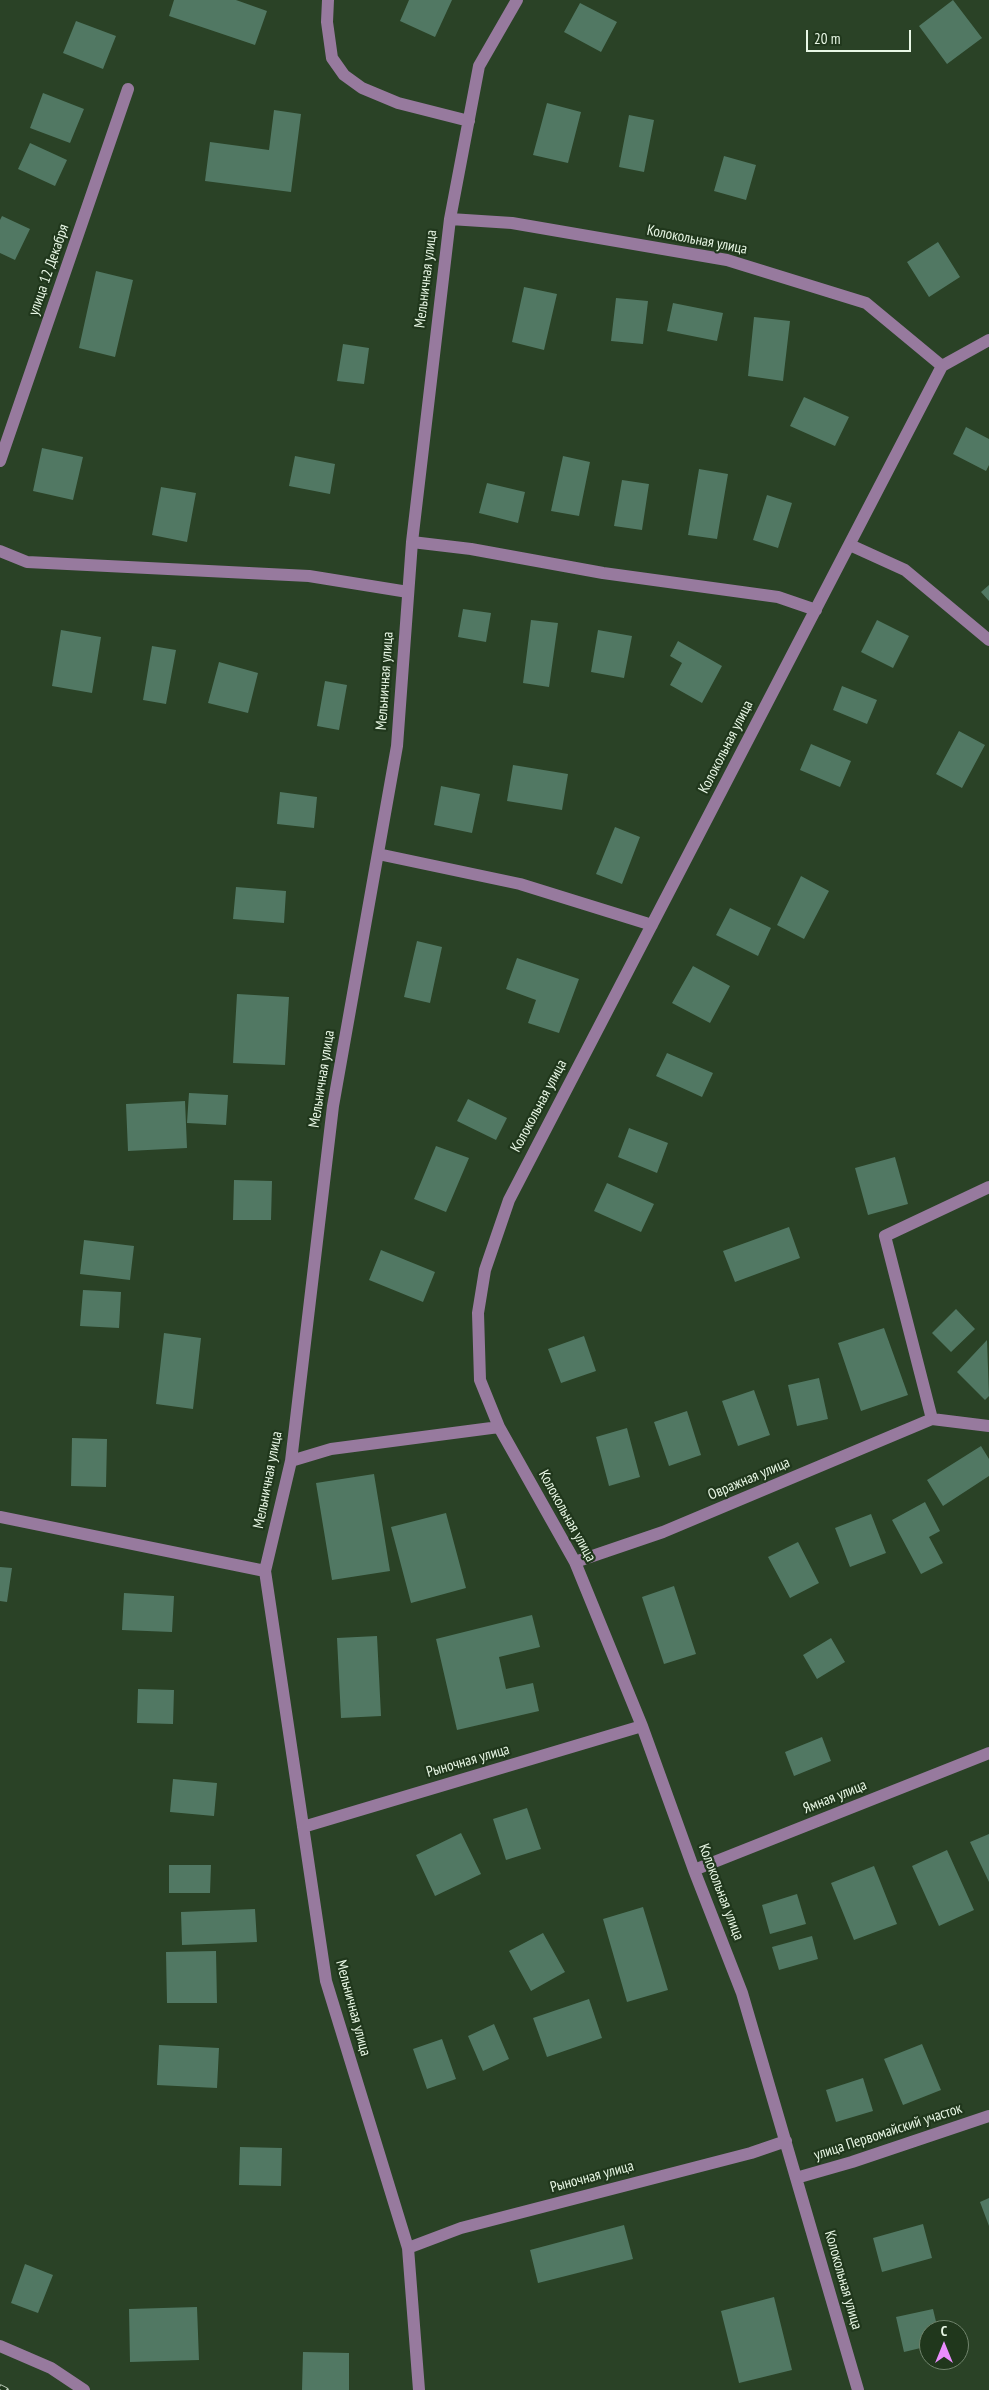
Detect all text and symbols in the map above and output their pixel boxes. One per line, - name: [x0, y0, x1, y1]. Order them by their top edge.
- scale bar: [809, 20, 914, 52]
- text: 20 m: [814, 29, 840, 48]
- street label: Колокольная улица: [645, 221, 749, 259]
- street label: улица 12 Декабря: [25, 222, 73, 318]
- street label: Мельничная улица: [411, 229, 441, 329]
- street label: Мельничная улица: [373, 631, 397, 731]
- street label: Колокольная улица: [695, 698, 757, 796]
- street label: Мельничная улица: [305, 1029, 339, 1129]
- street label: Колокольная улица: [507, 1057, 571, 1155]
- street label: Мельничная улица: [250, 1430, 286, 1530]
- street label: Овражная улица: [705, 1454, 793, 1504]
- street label: Колокольная улица: [534, 1467, 600, 1565]
- street label: Рыночная улица: [424, 1741, 512, 1781]
- street label: Ямная улица: [801, 1776, 869, 1818]
- street label: Колокольная улица: [694, 1841, 748, 1943]
- street label: Мельничная улица: [332, 1958, 374, 2058]
- street label: улица Первомайский участок: [812, 2100, 964, 2164]
- street label: Рыночная улица: [548, 2157, 636, 2197]
- street label: Колокольная улица: [820, 2229, 866, 2331]
- north arrow: [919, 2320, 969, 2370]
- text: С: [941, 2322, 947, 2340]

